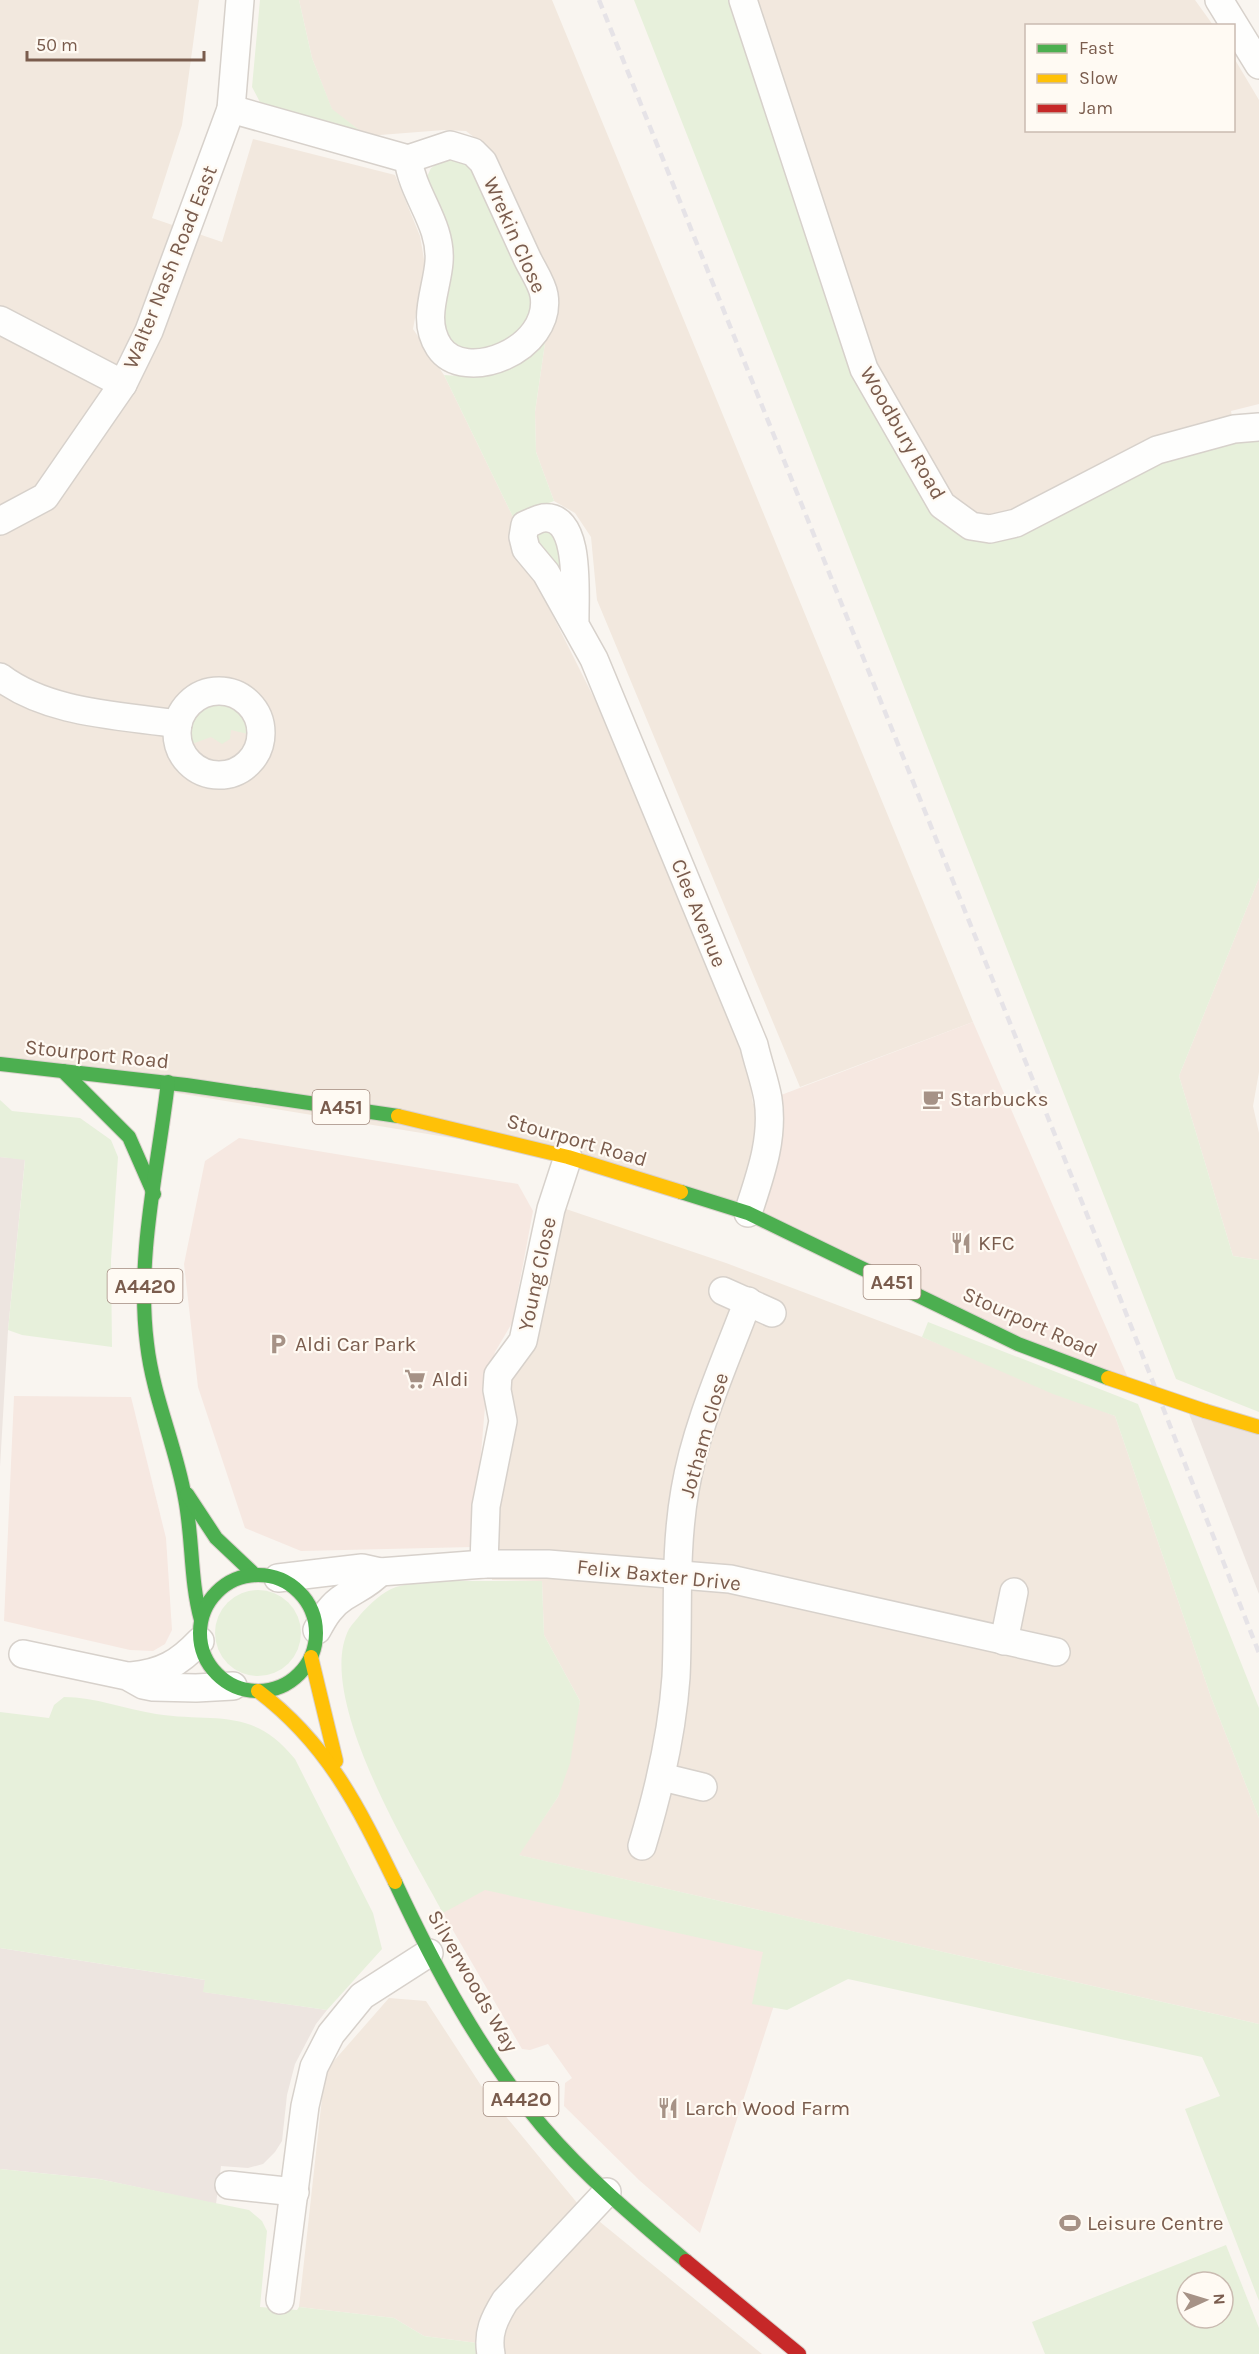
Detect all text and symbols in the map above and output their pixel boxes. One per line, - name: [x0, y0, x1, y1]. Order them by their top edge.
- scale bar: [27, 24, 204, 62]
- legend: [1025, 24, 1235, 132]
- text: 50 m: [36, 34, 78, 56]
- text: Fast: [1079, 37, 1114, 59]
- text: Slow: [1079, 67, 1118, 89]
- text: Jam: [1079, 97, 1113, 119]
- street label: Walter Nash Road East: [118, 162, 222, 372]
- street label: Wrekin Close: [479, 173, 551, 297]
- street label: Woodbury Road: [855, 362, 951, 504]
- street label: Clee Avenue: [666, 855, 732, 971]
- street label: Stourport Road: [24, 1034, 170, 1074]
- cafe icon: Starbucks: [921, 1087, 945, 1111]
- place label: Starbucks: [950, 1087, 1049, 1111]
- road number: A451: [312, 1090, 370, 1124]
- street label: Stourport Road: [504, 1108, 650, 1172]
- street label: Young Close: [513, 1215, 561, 1333]
- restaurant icon: KFC: [949, 1231, 973, 1255]
- place label: KFC: [978, 1231, 1015, 1255]
- road number: A451: [864, 1265, 920, 1299]
- road number: A4420: [108, 1269, 182, 1303]
- street label: Stourport Road: [959, 1282, 1101, 1362]
- parking icon: Aldi Car Park: [266, 1332, 290, 1356]
- place label: Aldi Car Park: [295, 1332, 416, 1356]
- supermarket icon: Aldi: [403, 1367, 427, 1391]
- place label: Aldi: [432, 1367, 469, 1391]
- street label: Jotham Close: [675, 1370, 733, 1500]
- street label: Felix Baxter Drive: [576, 1554, 742, 1596]
- street label: Silverwoods Way: [423, 1906, 523, 2056]
- road number: A4420: [484, 2082, 558, 2116]
- restaurant icon: Larch Wood Farm: [656, 2096, 680, 2120]
- place label: Larch Wood Farm: [685, 2096, 850, 2120]
- sports icon: Leisure Centre: [1058, 2211, 1082, 2235]
- place label: Leisure Centre: [1087, 2211, 1224, 2235]
- north arrow: [1175, 2270, 1235, 2330]
- text: N: [1210, 2293, 1229, 2305]

